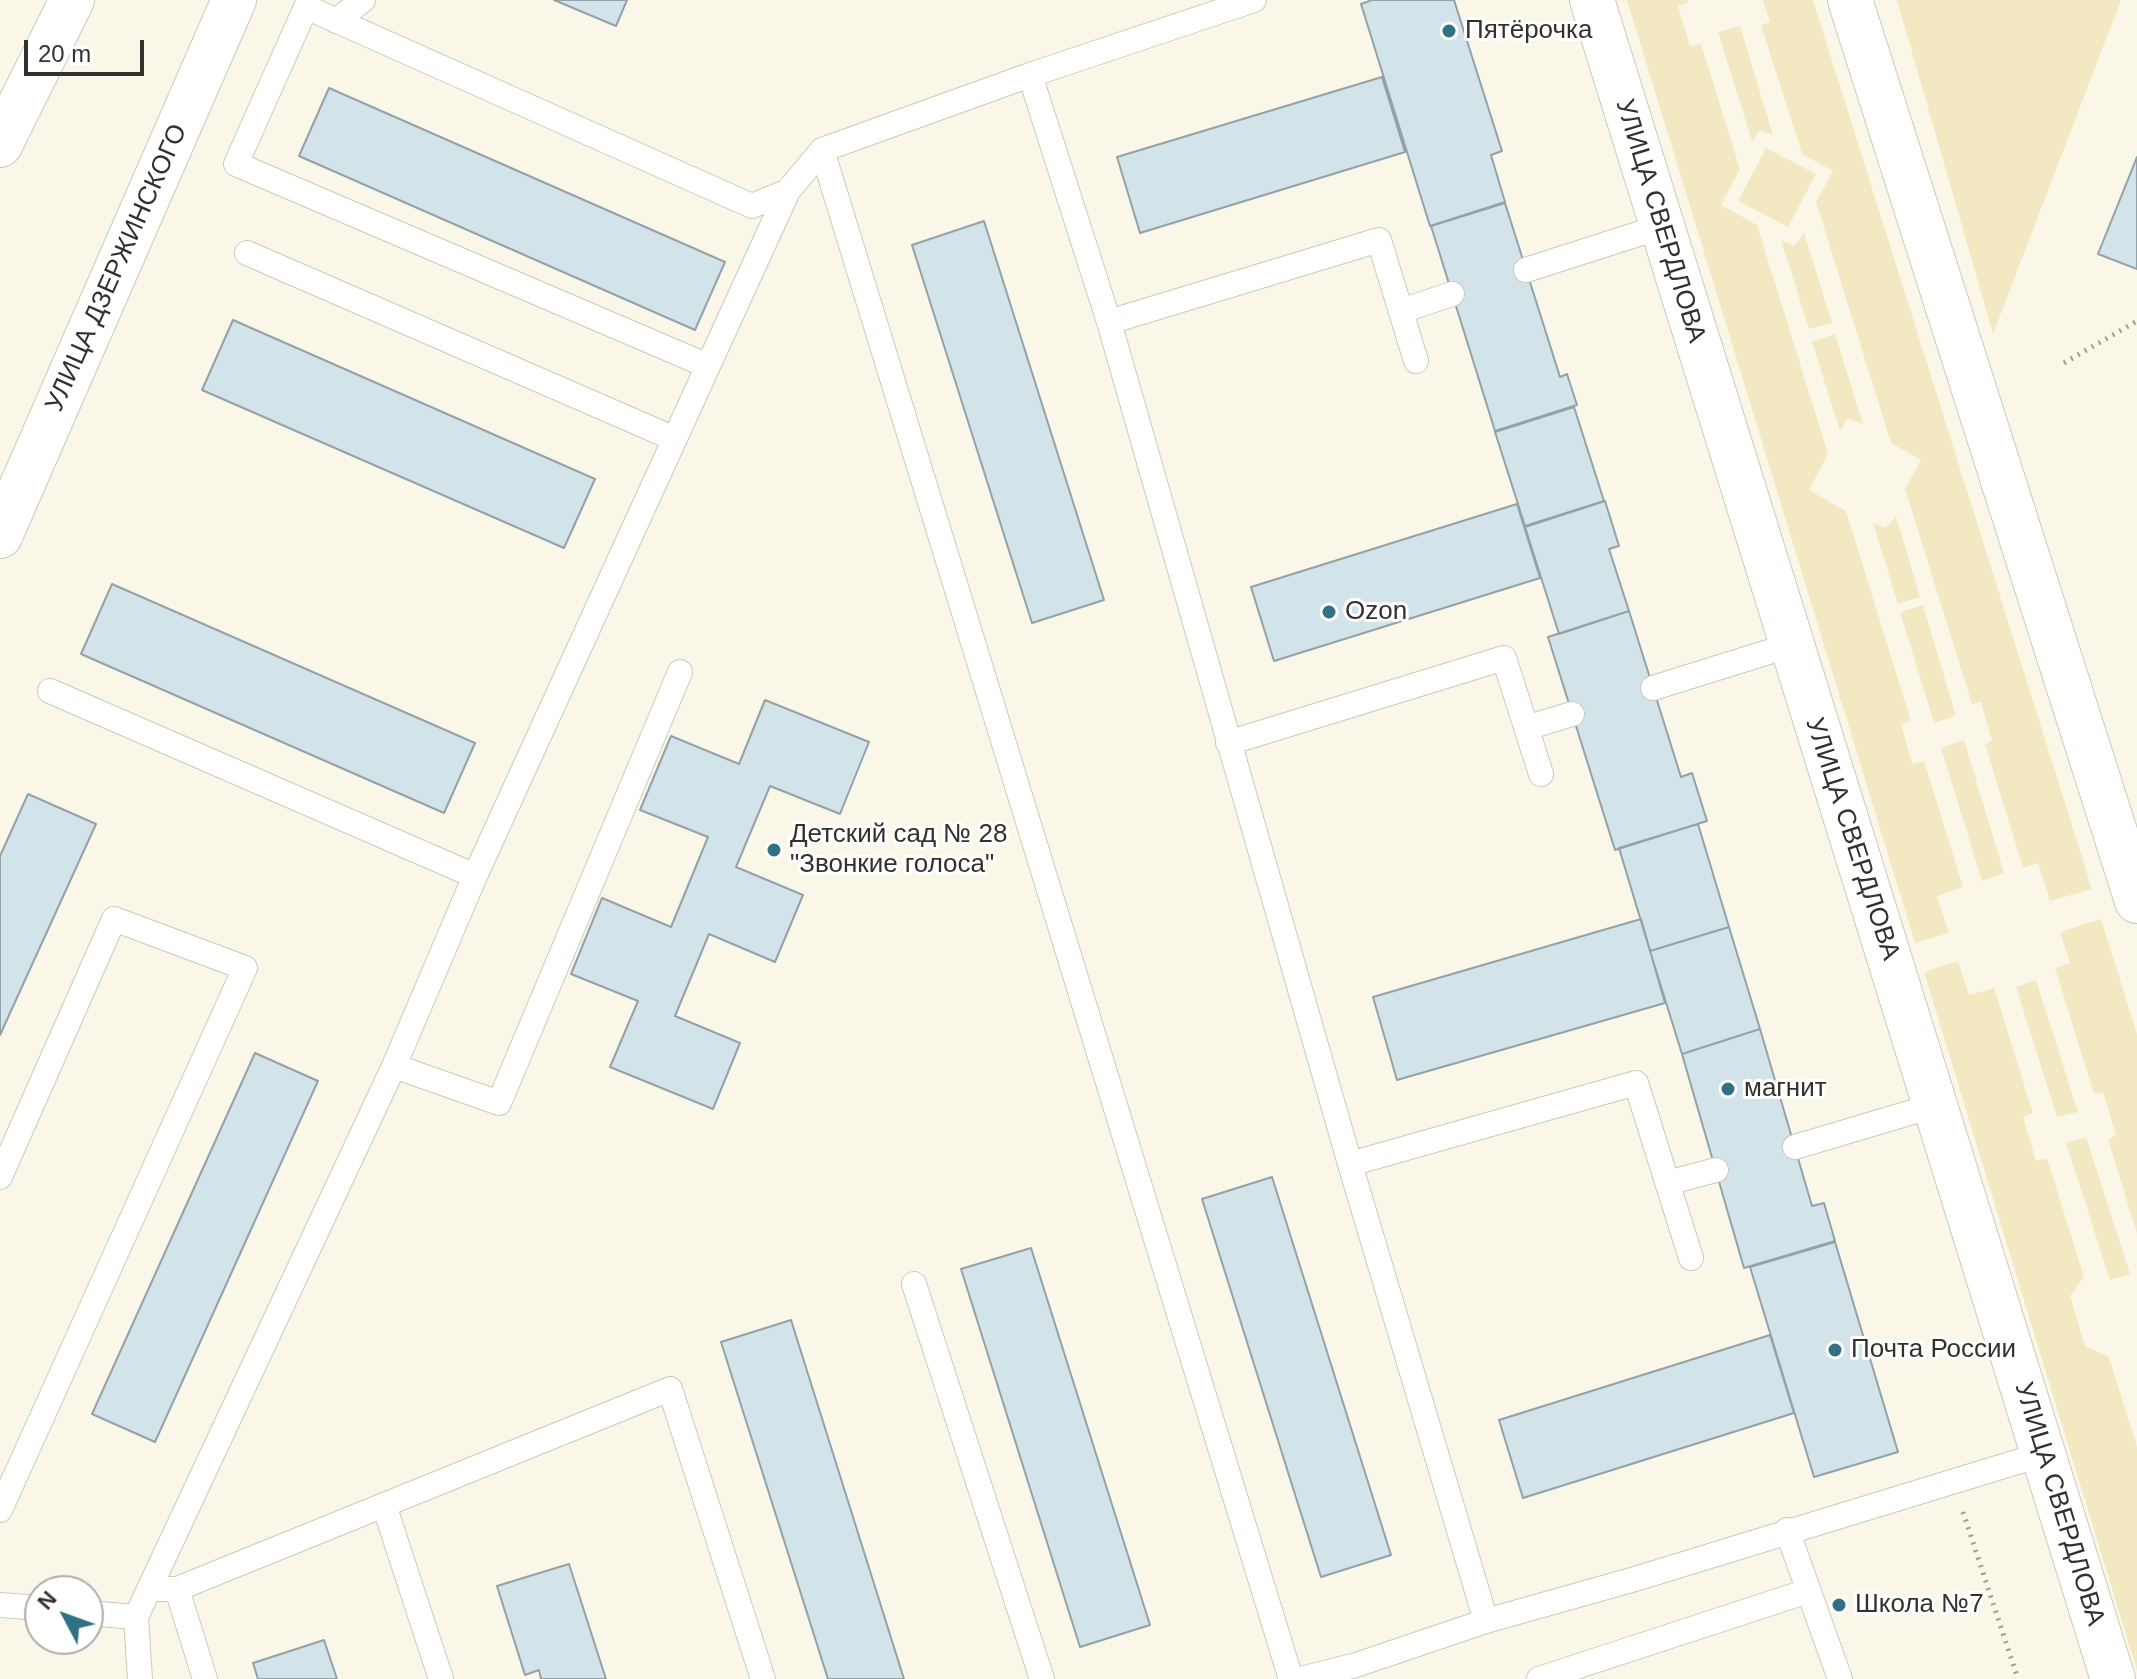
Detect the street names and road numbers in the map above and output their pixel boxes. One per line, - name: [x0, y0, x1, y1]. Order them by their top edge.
- street label: УЛИЦА СВЕРДЛОВА: [1608, 95, 1712, 347]
- street label: УЛИЦА ДЗЕРЖИНСКОГО: [39, 120, 195, 416]
- street label: УЛИЦА СВЕРДЛОВА: [1798, 714, 1906, 964]
- street label: УЛИЦА СВЕРДЛОВА: [2007, 1378, 2111, 1630]

